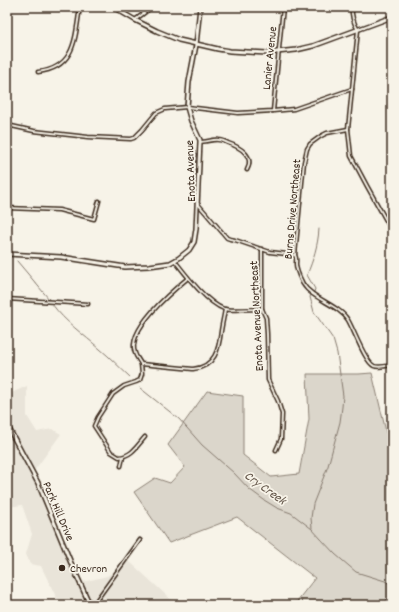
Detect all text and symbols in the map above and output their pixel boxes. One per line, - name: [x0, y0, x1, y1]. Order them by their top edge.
- street label: Lanier Avenue: [259, 26, 282, 91]
- street label: Enota Avenue: [182, 140, 201, 202]
- street label: Burns Drive Northeast: [281, 158, 306, 260]
- street label: Enota Avenue Northeast: [246, 260, 269, 372]
- water label: Cry Creek: [240, 467, 291, 512]
- street label: Park Hill Drive: [37, 479, 78, 544]
- place label: Chevron: [70, 561, 108, 578]
- marker: Chevron: [57, 563, 67, 573]

